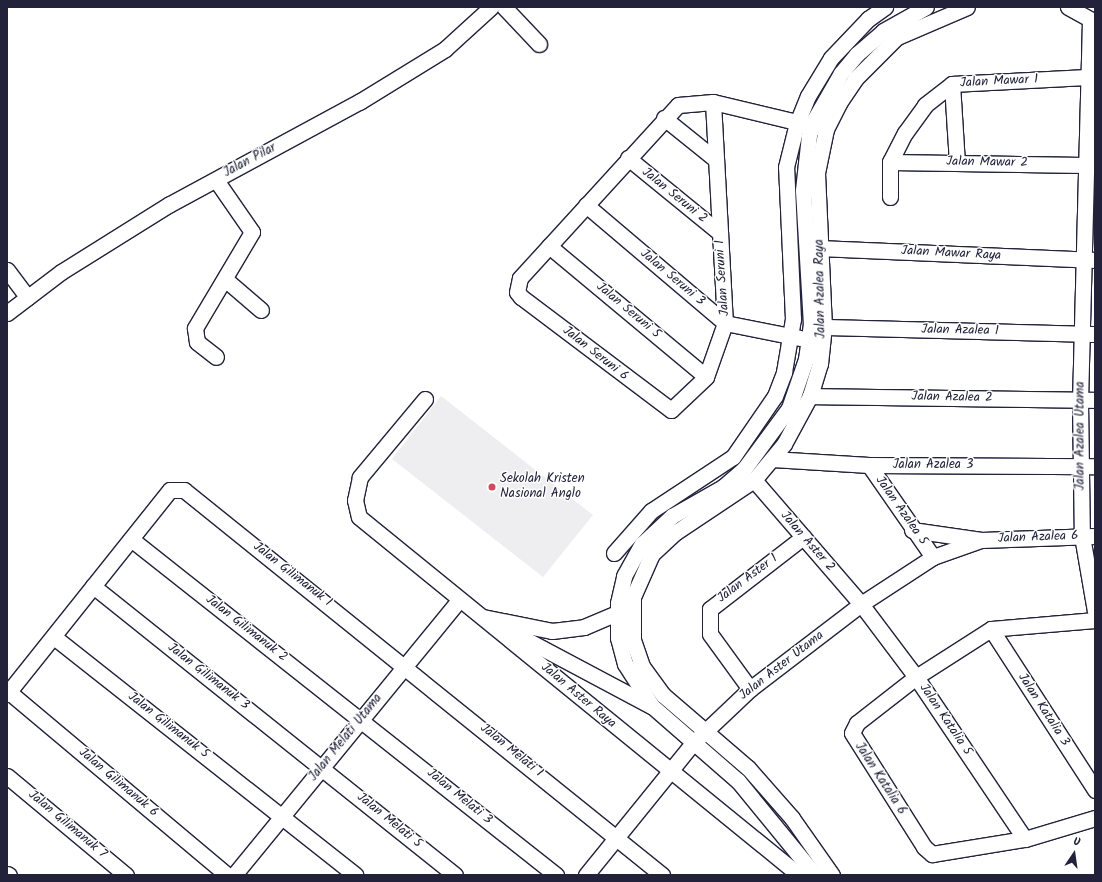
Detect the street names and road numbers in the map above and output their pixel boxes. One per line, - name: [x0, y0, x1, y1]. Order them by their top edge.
- street label: Jalan Mawar 1: [959, 72, 1039, 92]
- street label: Jalan Pilar: [221, 141, 279, 181]
- street label: Jalan Mawar 2: [946, 154, 1028, 172]
- street label: Jalan Seruni 2: [638, 165, 710, 227]
- street label: Jalan Seruni 1: [713, 239, 733, 317]
- street label: Jalan Azalea Raya: [812, 239, 830, 339]
- street label: Jalan Mawar Raya: [901, 244, 1001, 264]
- street label: Jalan Seruni 3: [637, 246, 707, 310]
- street label: Jalan Seruni 5: [593, 280, 663, 342]
- street label: Jalan Seruni 6: [559, 323, 631, 385]
- street label: Jalan Azalea 1: [921, 323, 999, 339]
- street label: Jalan Azalea Utama: [1073, 381, 1089, 491]
- street label: Jalan Azalea 2: [911, 389, 993, 407]
- street label: Jalan Azalea 3: [892, 457, 974, 473]
- street label: Jalan Azalea 5: [871, 473, 931, 549]
- street label: Jalan Aster 2: [777, 509, 837, 575]
- street label: Jalan Azalea 6: [997, 529, 1079, 547]
- street label: Jalan Gilimanuk 1: [249, 539, 335, 611]
- street label: Jalan Aster 1: [715, 551, 781, 607]
- street label: Jalan Gilimanuk 2: [202, 592, 290, 666]
- street label: Jalan Aster Utama: [737, 628, 827, 704]
- street label: Jalan Gilimanuk 3: [164, 640, 252, 714]
- street label: Jalan Aster Raya: [537, 660, 619, 732]
- street label: Jalan Katalia 3: [1014, 671, 1072, 749]
- street label: Jalan Katalia 5: [915, 681, 975, 759]
- street label: Jalan Gilimanuk 5: [124, 689, 212, 763]
- street label: Jalan Melati Utama: [306, 691, 386, 785]
- street label: Jalan Melati 1: [476, 721, 546, 781]
- street label: Jalan Katalia 6: [851, 740, 909, 818]
- street label: Jalan Gilimanuk 6: [75, 745, 161, 821]
- street label: Jalan Melati 3: [423, 766, 495, 828]
- street label: Jalan Gilimanuk 7: [25, 788, 109, 862]
- street label: Jalan Melati 5: [353, 790, 425, 852]

